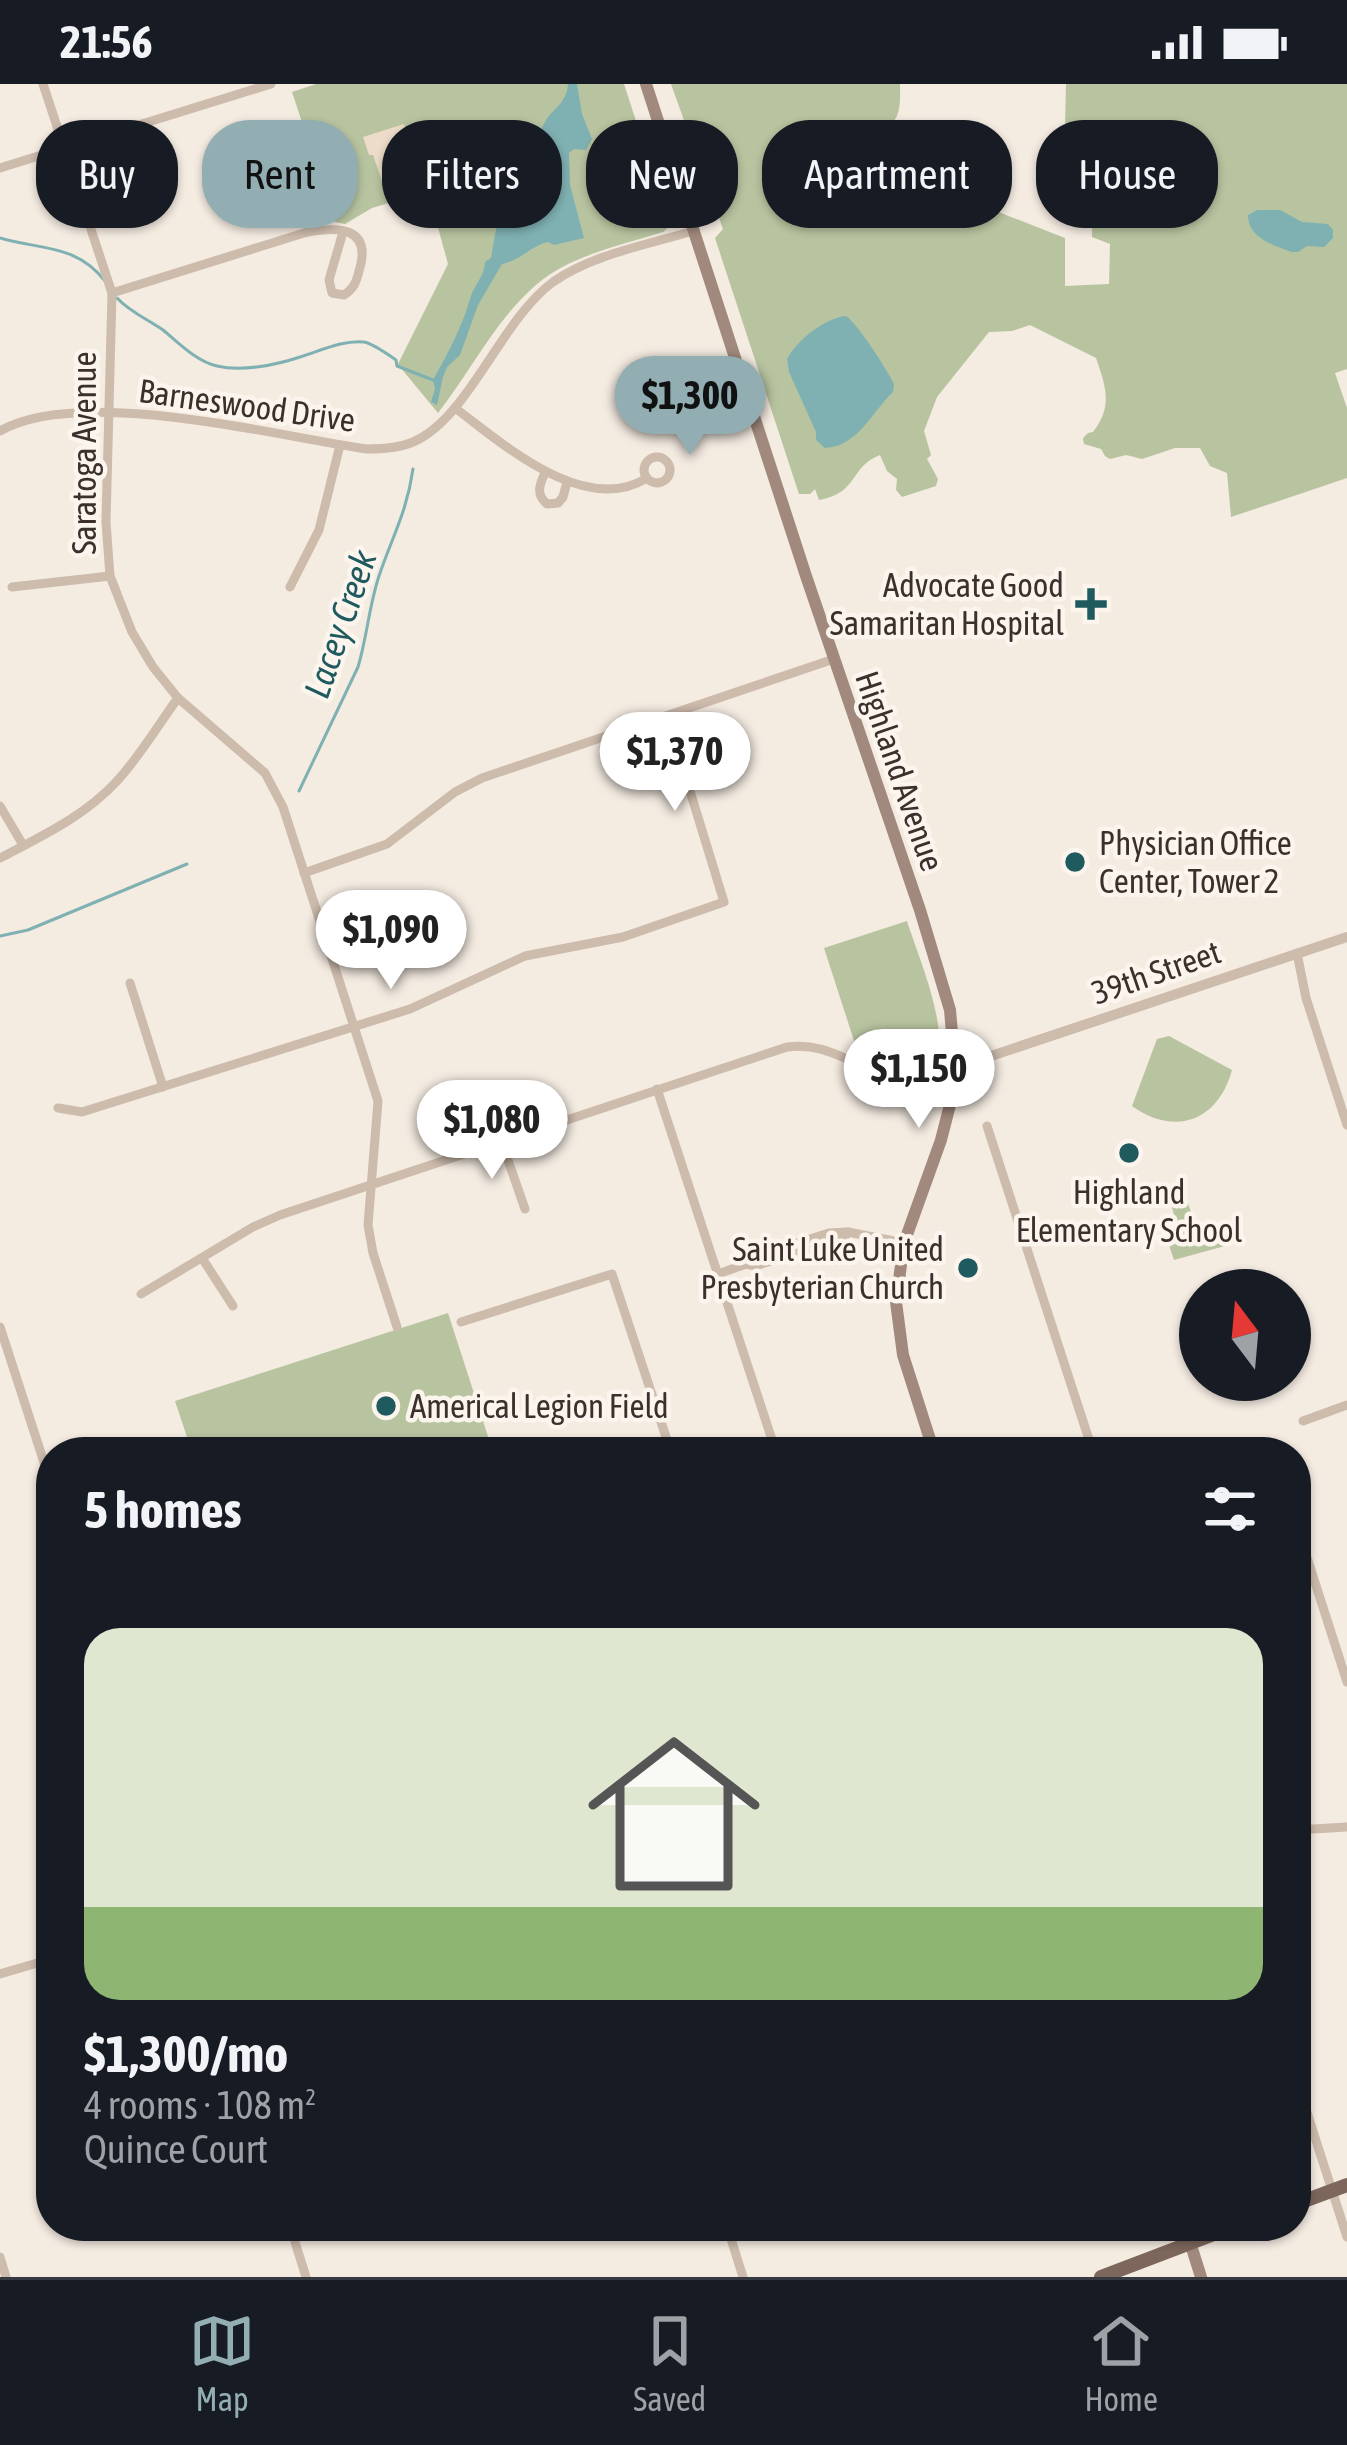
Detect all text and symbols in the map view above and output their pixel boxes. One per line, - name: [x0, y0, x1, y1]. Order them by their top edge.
- text: 21:56: [60, 16, 153, 68]
- chip: Buy: [36, 120, 178, 228]
- chip: Rent: [202, 120, 358, 228]
- chip: Filters: [382, 120, 562, 228]
- chip: New: [586, 120, 738, 228]
- chip: Apartment: [762, 120, 1012, 228]
- chip: House: [1036, 120, 1218, 228]
- street label: Saratoga Avenue: [65, 351, 103, 555]
- pin: $1,300: [592, 356, 788, 458]
- street label: Barneswood Drive: [136, 371, 358, 439]
- text: $1,300: [642, 373, 738, 417]
- water label: Lacey Creek: [295, 544, 385, 703]
- place label: Advocate Good Samaritan Hospital: [830, 566, 1064, 642]
- marker: Advocate Good Samaritan Hospital: [1075, 588, 1107, 620]
- street label: Highland Avenue: [848, 666, 952, 876]
- pin: $1,370: [577, 712, 773, 814]
- text: $1,370: [627, 729, 723, 773]
- place label: Physician Office Center, Tower 2: [1099, 824, 1292, 900]
- marker: Physician Office Center, Tower 2: [1062, 849, 1088, 875]
- pin: $1,090: [293, 890, 489, 992]
- text: $1,090: [343, 907, 439, 951]
- street label: 39th Street: [1087, 932, 1225, 1012]
- pin: $1,150: [821, 1029, 1017, 1131]
- text: $1,150: [871, 1046, 967, 1090]
- pin: $1,080: [394, 1080, 590, 1182]
- text: $1,080: [444, 1097, 540, 1141]
- marker: Highland Elementary School: [1116, 1140, 1142, 1166]
- place label: Highland Elementary School: [1016, 1173, 1243, 1249]
- place label: Saint Luke United Presbyterian Church: [700, 1230, 944, 1306]
- marker: Saint Luke United Presbyterian Church: [955, 1255, 981, 1281]
- north arrow: [1179, 1269, 1311, 1401]
- map controls: [1179, 1269, 1311, 1401]
- place label: Americal Legion Field: [410, 1387, 669, 1425]
- marker: Americal Legion Field: [373, 1393, 399, 1419]
- icon: filters: [1197, 1476, 1263, 1542]
- text: 5 homes: [84, 1480, 242, 1539]
- icon: home: [566, 1706, 782, 1922]
- text: $1,300/mo: [84, 2024, 288, 2083]
- text: 4 rooms · 108 m²: [84, 2083, 316, 2127]
- text: Quince Court: [84, 2127, 268, 2171]
- tab: Map: [189, 2308, 255, 2418]
- tab: Saved: [633, 2308, 706, 2418]
- tab: Home: [1084, 2308, 1158, 2418]

